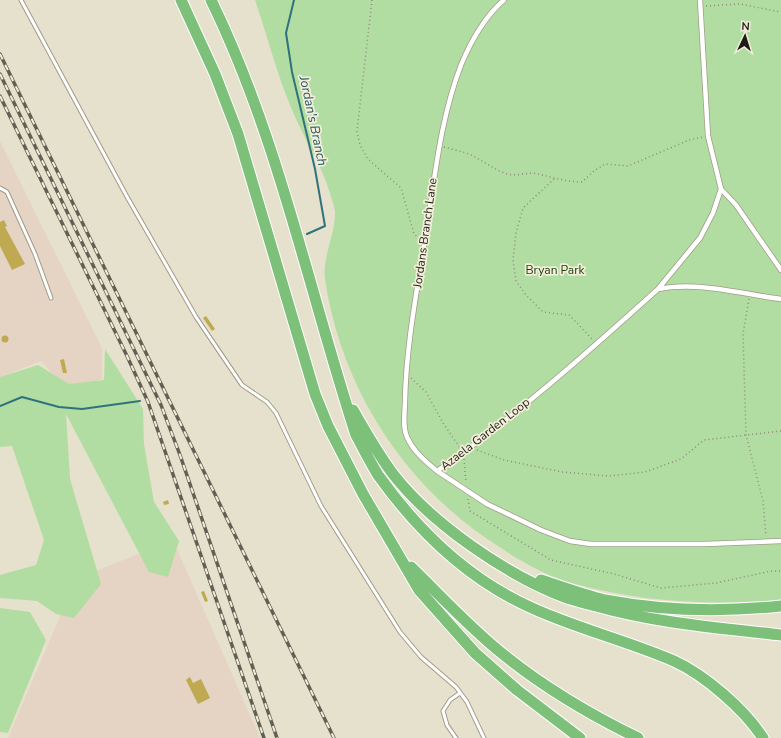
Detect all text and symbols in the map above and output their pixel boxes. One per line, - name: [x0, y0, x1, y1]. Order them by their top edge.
- north arrow: [725, 16, 765, 56]
- text: N: [741, 19, 750, 34]
- water label: Jordan's Branch: [294, 73, 331, 168]
- street label: Jordans Branch Lane: [409, 177, 441, 290]
- park label: Bryan Park: [525, 262, 586, 278]
- street label: Azaela Garden Loop: [437, 394, 533, 474]

